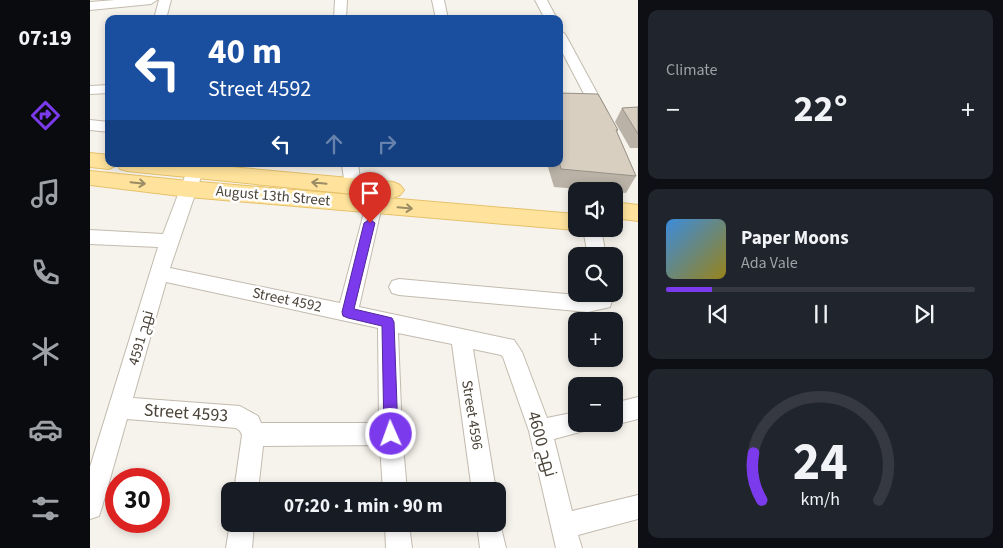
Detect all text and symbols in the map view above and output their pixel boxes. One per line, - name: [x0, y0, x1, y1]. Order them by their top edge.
- text: 07:19: [18, 22, 72, 54]
- text: 40 m: [208, 27, 282, 77]
- icon: left: [125, 35, 190, 100]
- text: Climate: [666, 59, 717, 81]
- text: Street 4592: [208, 73, 311, 105]
- text: 22°: [794, 82, 848, 136]
- text: −: [666, 90, 680, 130]
- text: +: [961, 90, 975, 130]
- icon: directions: [28, 98, 63, 133]
- icon: left: [267, 130, 295, 158]
- icon: ahead: [320, 130, 348, 158]
- icon: right: [373, 130, 401, 158]
- pin: [349, 172, 391, 223]
- icon: music: [28, 176, 63, 211]
- one-way arrow: [130, 178, 146, 188]
- one-way arrow: [311, 178, 327, 188]
- icon: arrive: [356, 179, 384, 207]
- street label: August 13th Street: [215, 181, 331, 211]
- map controls: [568, 182, 623, 432]
- button: sound: [568, 182, 623, 237]
- one-way arrow: [397, 203, 413, 213]
- text: Paper Moons: [741, 225, 849, 252]
- button: search: [568, 247, 623, 302]
- text: Ada Vale: [741, 252, 798, 274]
- icon: phone: [28, 255, 63, 290]
- street label: Street 4592: [250, 282, 324, 318]
- icon: previous: [704, 300, 732, 328]
- icon: pause: [807, 300, 835, 328]
- icon: next: [910, 300, 938, 328]
- street label: نهج 4591: [123, 308, 159, 368]
- button: +: [568, 312, 623, 367]
- icon: climate: [28, 334, 63, 369]
- button: −: [568, 377, 623, 432]
- street label: Street 4596: [456, 379, 488, 451]
- street label: Street 4593: [143, 398, 229, 428]
- position arrow: [364, 407, 416, 459]
- street label: نهج 4600: [521, 408, 563, 480]
- icon: car: [28, 412, 63, 447]
- text: 24: [793, 426, 848, 500]
- speed limit sign: 30: [105, 468, 170, 533]
- text: km/h: [801, 487, 840, 512]
- icon: filters: [28, 491, 63, 526]
- text: 07:20 · 1 min · 90 m: [284, 493, 443, 520]

